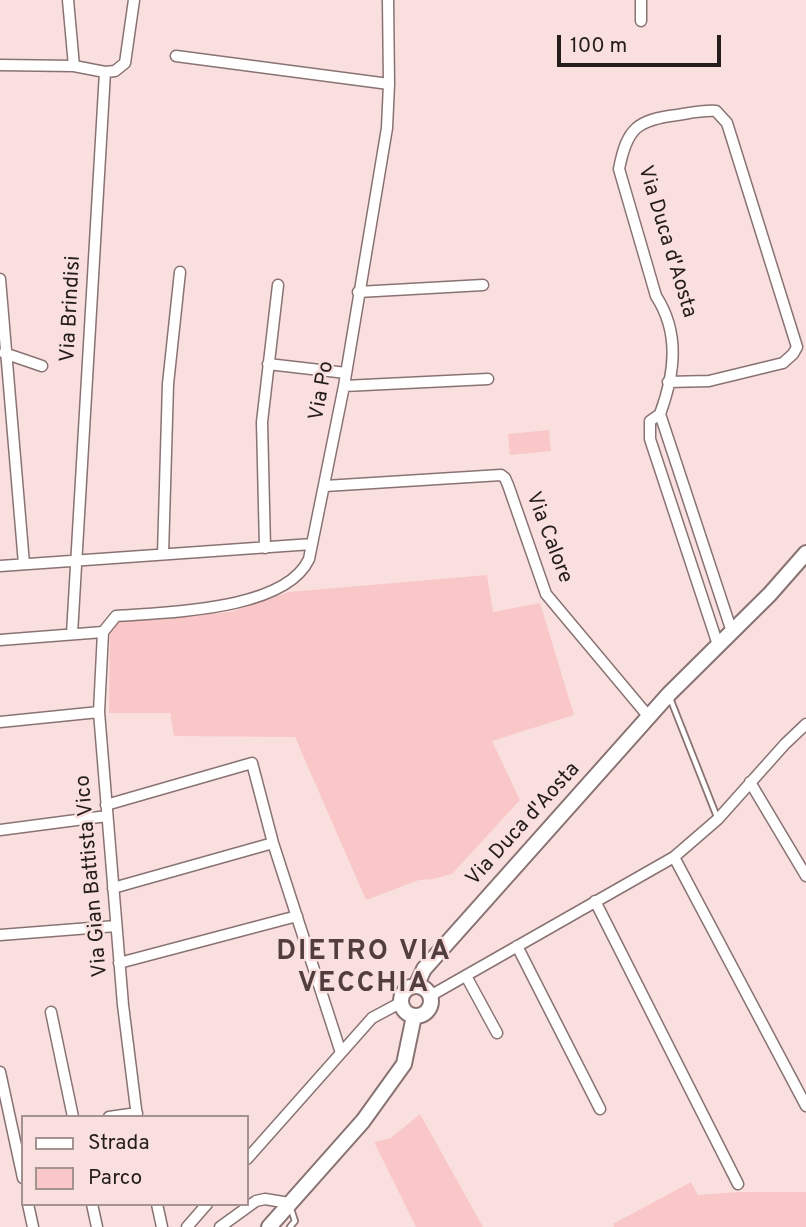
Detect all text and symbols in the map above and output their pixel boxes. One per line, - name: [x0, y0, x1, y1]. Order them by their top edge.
- scale bar: [561, 21, 726, 65]
- text: 100 m: [570, 33, 627, 60]
- street label: Via Duca d'Aosta: [631, 163, 701, 321]
- street label: Via Brindisi: [57, 255, 87, 363]
- street label: Via Po: [305, 359, 341, 423]
- street label: Via Calore: [519, 489, 577, 587]
- street label: Via Duca d'Aosta: [462, 758, 586, 892]
- street label: Via Gian Battista Vico: [72, 774, 114, 978]
- district label: DIETRO VIA VECCHIA: [277, 936, 451, 1002]
- legend: [21, 1115, 248, 1206]
- text: Strada: [88, 1130, 149, 1157]
- text: Parco: [88, 1165, 142, 1192]

